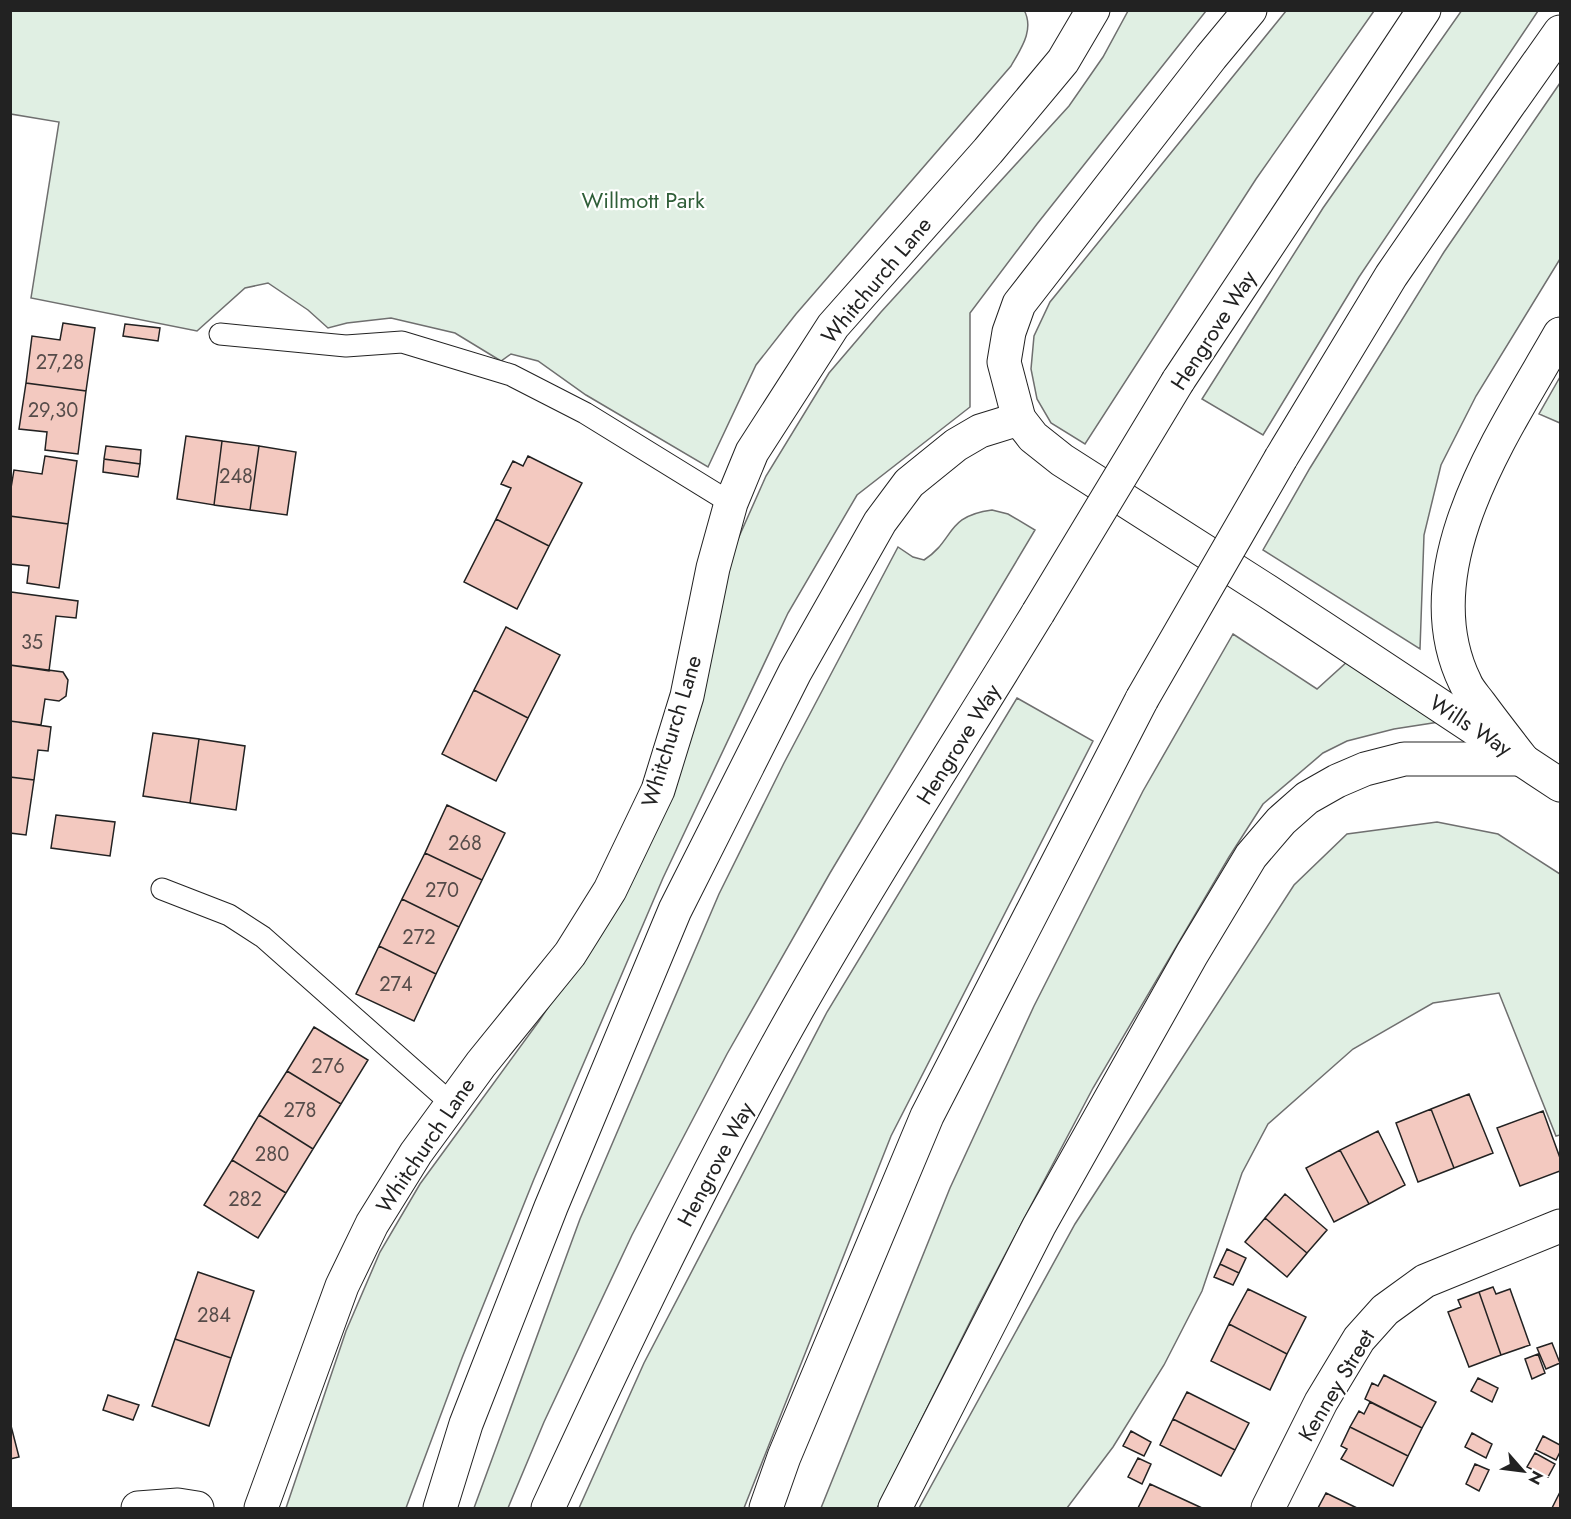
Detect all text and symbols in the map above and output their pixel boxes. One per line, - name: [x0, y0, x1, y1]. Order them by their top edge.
- park label: Willmott Park: [581, 184, 705, 216]
- street label: Whitchurch Lane: [813, 210, 939, 350]
- street label: Hengrove Way: [1162, 264, 1264, 396]
- house number: 27,28: [36, 348, 84, 377]
- house number: 29,30: [28, 396, 78, 425]
- house number: 248: [219, 462, 253, 491]
- house number: 35: [21, 628, 43, 657]
- street label: Whitchurch Lane: [633, 651, 709, 811]
- street label: Hengrove Way: [908, 677, 1008, 811]
- street label: Wills Way: [1423, 686, 1519, 764]
- house number: 268: [448, 829, 482, 858]
- house number: 270: [425, 876, 459, 905]
- house number: 272: [402, 923, 436, 952]
- house number: 274: [379, 970, 413, 999]
- house number: 276: [311, 1052, 345, 1081]
- street label: Whitchurch Lane: [368, 1071, 482, 1219]
- house number: 278: [284, 1096, 316, 1125]
- street label: Hengrove Way: [669, 1096, 761, 1232]
- house number: 280: [255, 1140, 289, 1169]
- house number: 282: [228, 1185, 262, 1214]
- house number: 284: [197, 1301, 231, 1330]
- street label: Kenney Street: [1290, 1322, 1383, 1447]
- north arrow: [1493, 1441, 1553, 1501]
- text: N: [1523, 1467, 1549, 1489]

